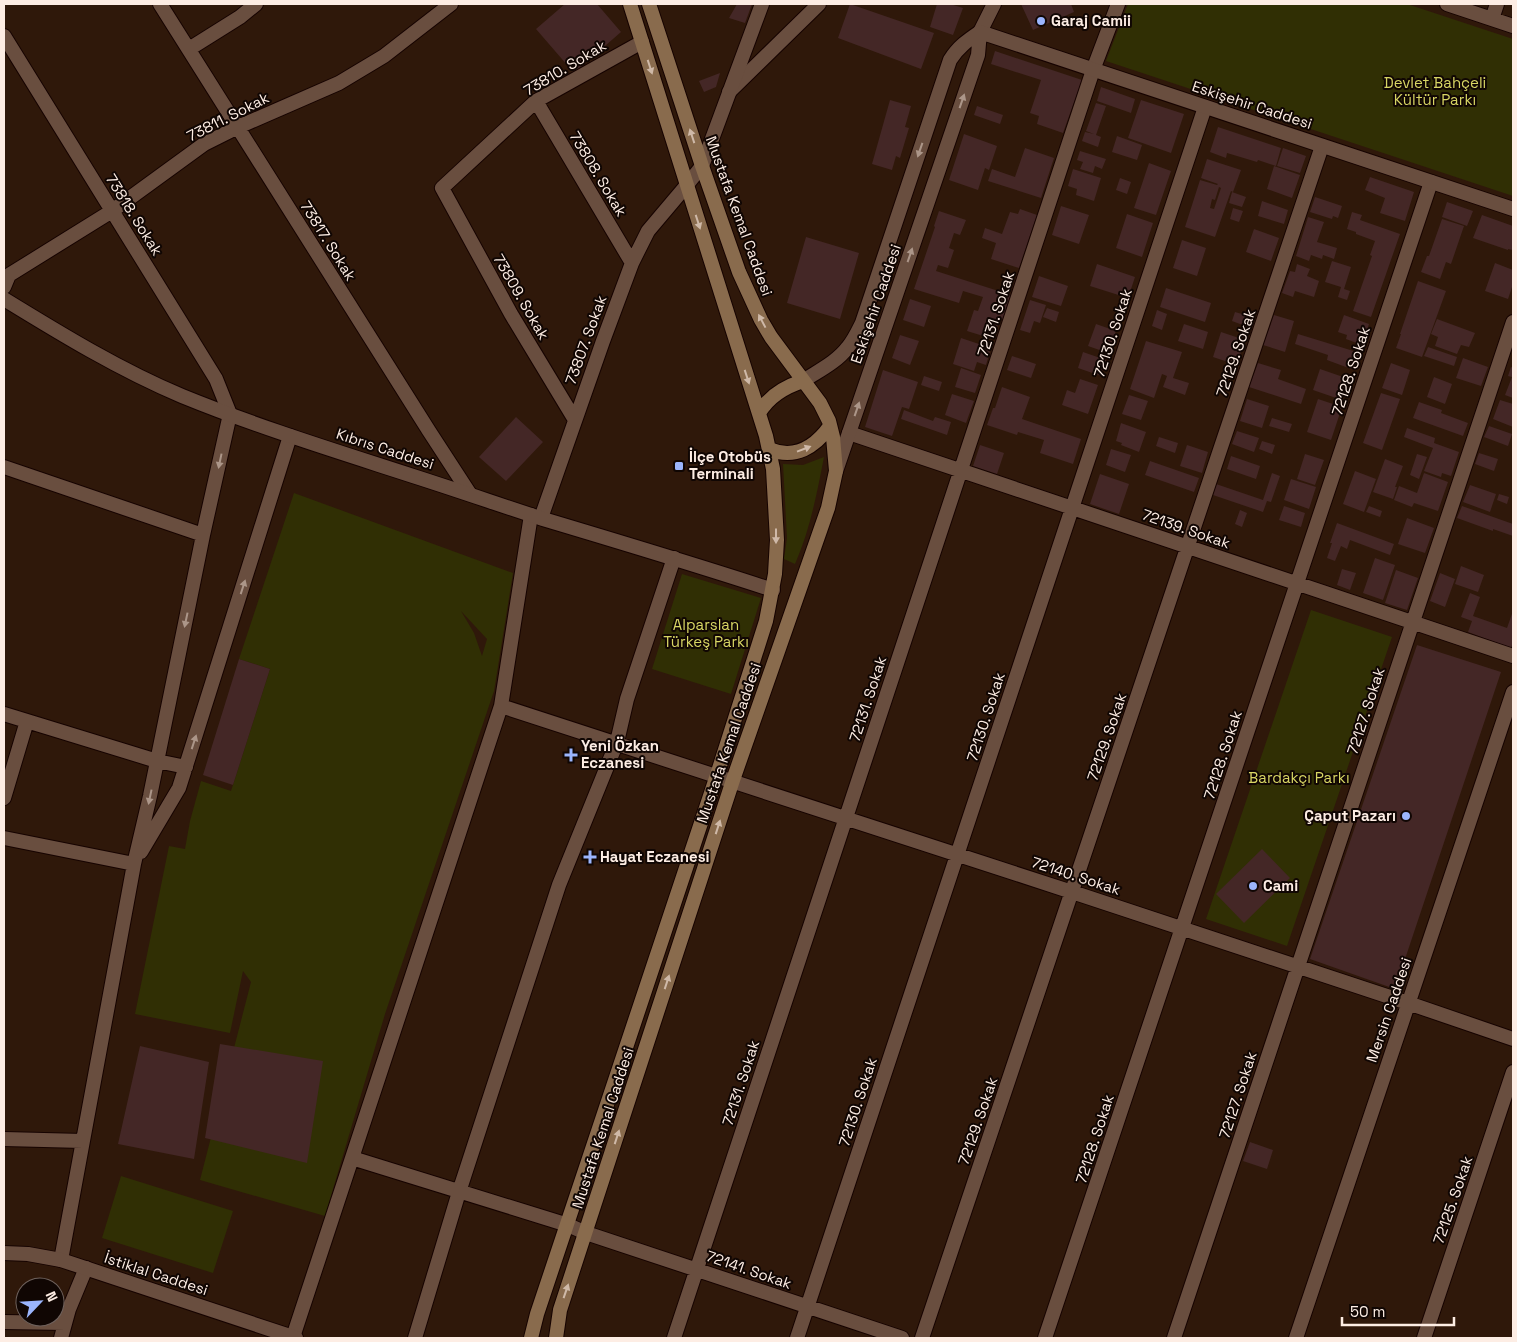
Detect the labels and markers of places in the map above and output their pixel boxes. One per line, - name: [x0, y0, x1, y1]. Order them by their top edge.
- place label: Garaj Camii: [1051, 11, 1131, 30]
- marker: Garaj Camii: [1035, 15, 1047, 27]
- place label: İlçe Otobüs Terminali: [689, 447, 771, 483]
- marker: İlçe Otobüs Terminali: [673, 460, 685, 472]
- place label: Yeni Özkan Eczanesi: [581, 736, 659, 772]
- marker: Yeni Özkan Eczanesi: [565, 749, 577, 761]
- place label: Çaput Pazarı: [1304, 806, 1396, 825]
- marker: Çaput Pazarı: [1400, 810, 1412, 822]
- place label: Hayat Eczanesi: [600, 847, 710, 866]
- marker: Hayat Eczanesi: [584, 851, 596, 863]
- place label: Cami: [1263, 876, 1298, 895]
- marker: Cami: [1247, 880, 1259, 892]

